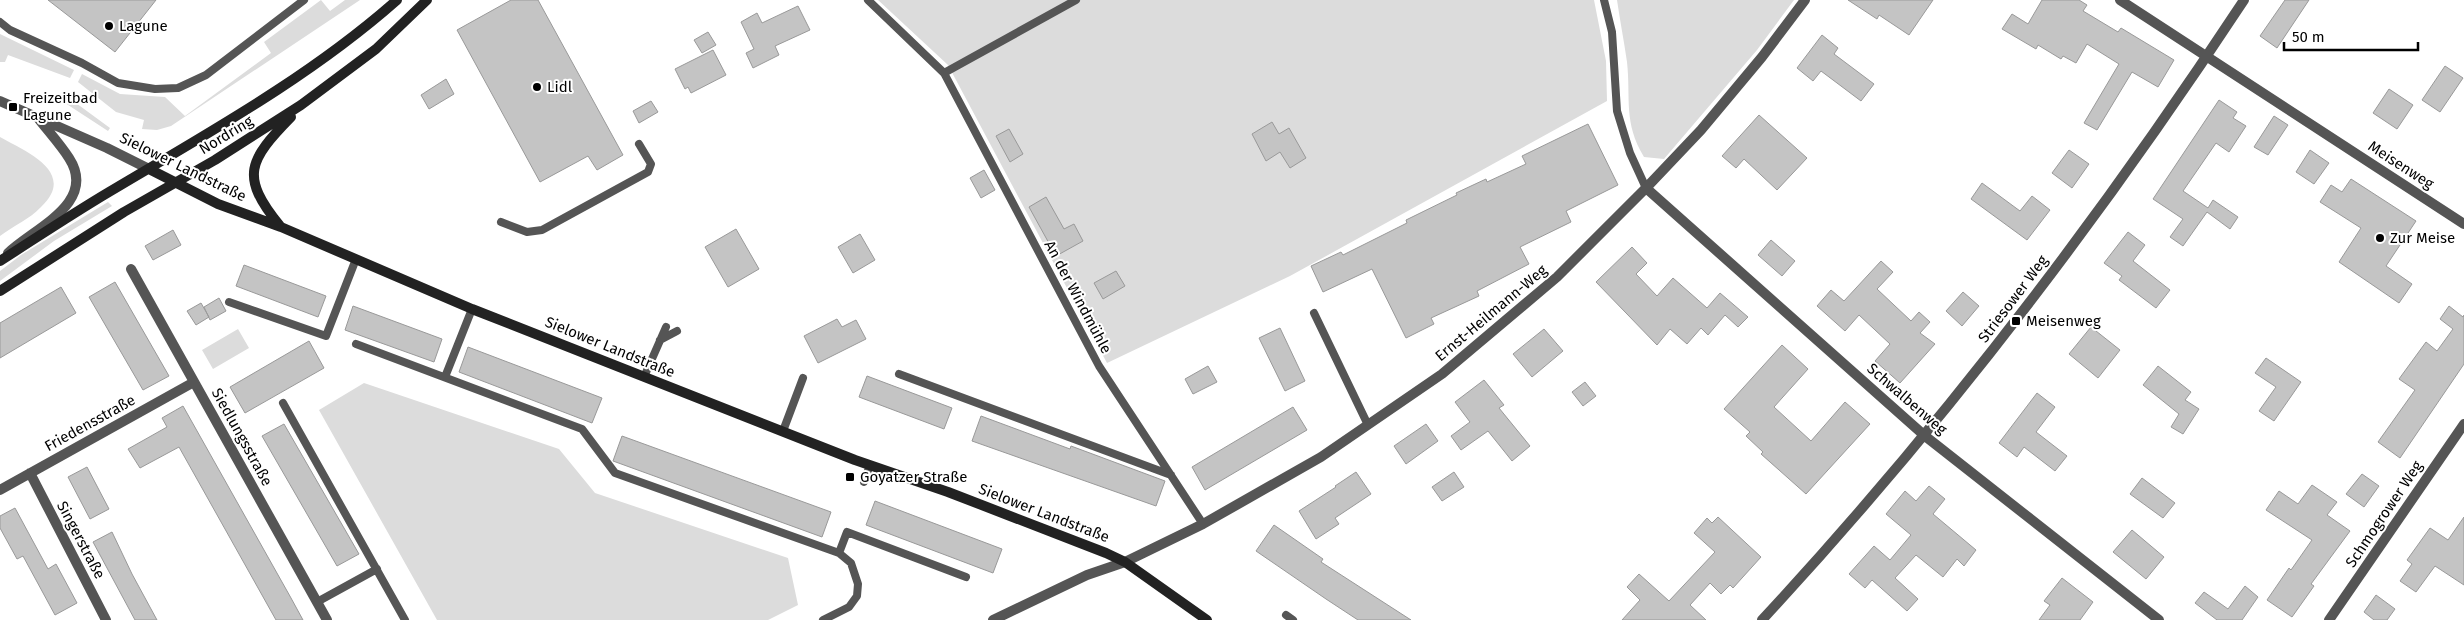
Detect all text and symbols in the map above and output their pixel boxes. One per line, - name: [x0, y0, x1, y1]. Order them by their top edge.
- place label: Lagune: [119, 17, 168, 35]
- marker: Lagune: [103, 20, 115, 32]
- scale bar: [2284, 20, 2418, 52]
- text: 50 m: [2292, 28, 2325, 46]
- place label: Lidl: [547, 78, 573, 96]
- marker: Lidl: [531, 81, 543, 93]
- place label: Freizeitbad Lagune: [23, 89, 98, 124]
- marker: Freizeitbad Lagune: [7, 101, 19, 113]
- street label: Nordring: [196, 112, 256, 158]
- street label: Sielower Landstraße: [117, 129, 249, 205]
- street label: Meisenweg: [2365, 137, 2437, 193]
- place label: Zur Meise: [2390, 229, 2455, 247]
- marker: Zur Meise: [2374, 232, 2386, 244]
- street label: An der Windmühle: [1041, 237, 1115, 357]
- street label: Striesower Weg: [1974, 252, 2052, 346]
- street label: Ernst-Heilmann-Weg: [1432, 261, 1551, 365]
- place label: Meisenweg: [2026, 312, 2101, 330]
- street label: Sielower Landstraße: [542, 313, 678, 381]
- marker: Meisenweg: [2010, 315, 2022, 327]
- street label: Schwalbenweg: [1863, 359, 1951, 439]
- street label: Siedlungsstraße: [208, 385, 276, 489]
- street label: Friedensstraße: [42, 391, 138, 455]
- street label: Schmogrower Weg: [2342, 457, 2426, 571]
- place label: Goyatzer Straße: [860, 468, 967, 486]
- marker: Goyatzer Straße: [844, 471, 856, 483]
- street label: Sielower Landstraße: [976, 480, 1112, 546]
- street label: Singerstraße: [53, 498, 109, 582]

